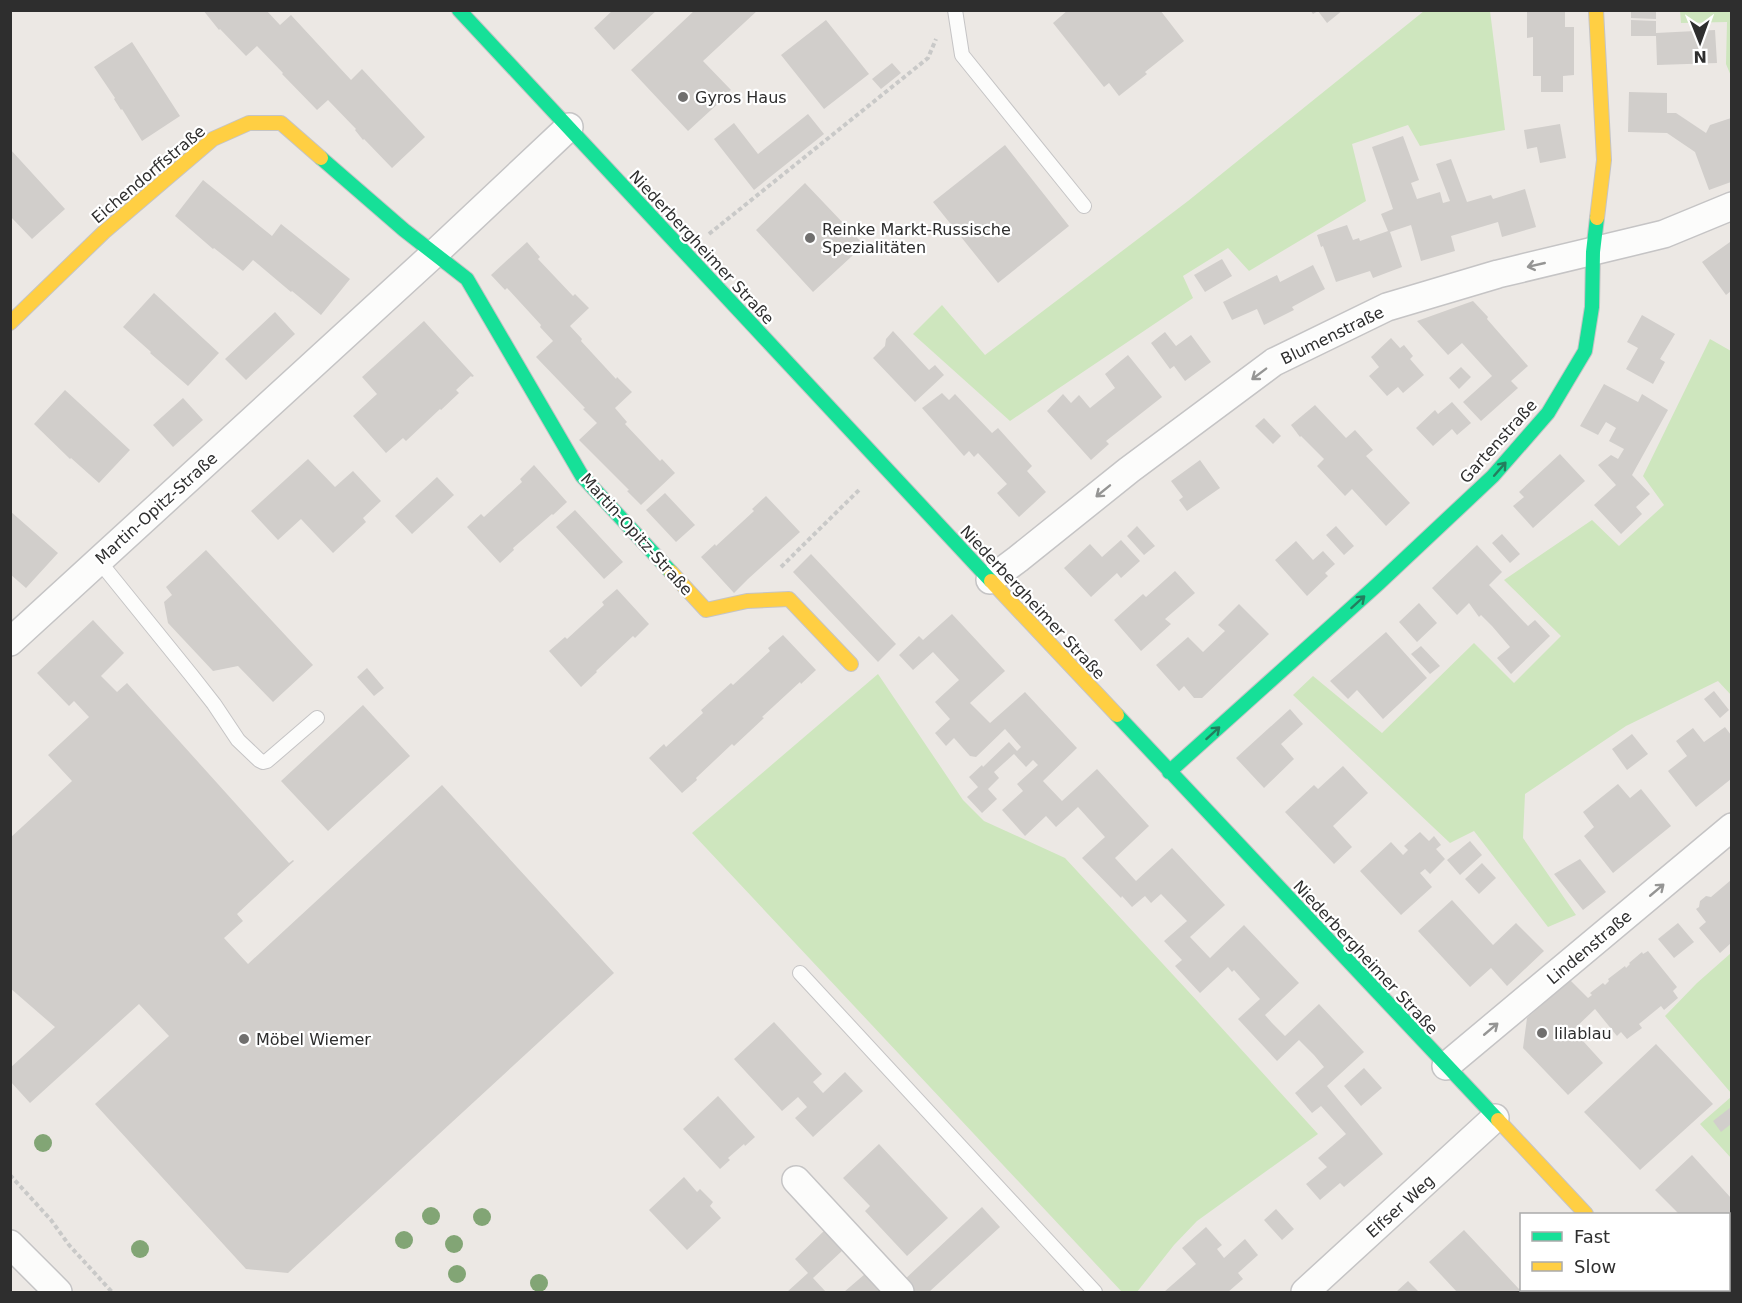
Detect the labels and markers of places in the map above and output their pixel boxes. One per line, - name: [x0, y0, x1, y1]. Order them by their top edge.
- place label: Gyros Haus: [695, 88, 787, 107]
- marker: Gyros Haus: [676, 90, 690, 104]
- place label: Reinke Markt-Russische Spezialitäten: [822, 220, 1011, 257]
- marker: Reinke Markt-Russische Spezialitäten: [803, 231, 817, 245]
- place label: lilablau: [1554, 1024, 1612, 1043]
- marker: lilablau: [1535, 1026, 1549, 1040]
- place label: Möbel Wiemer: [256, 1030, 371, 1049]
- marker: Möbel Wiemer: [237, 1032, 251, 1046]

